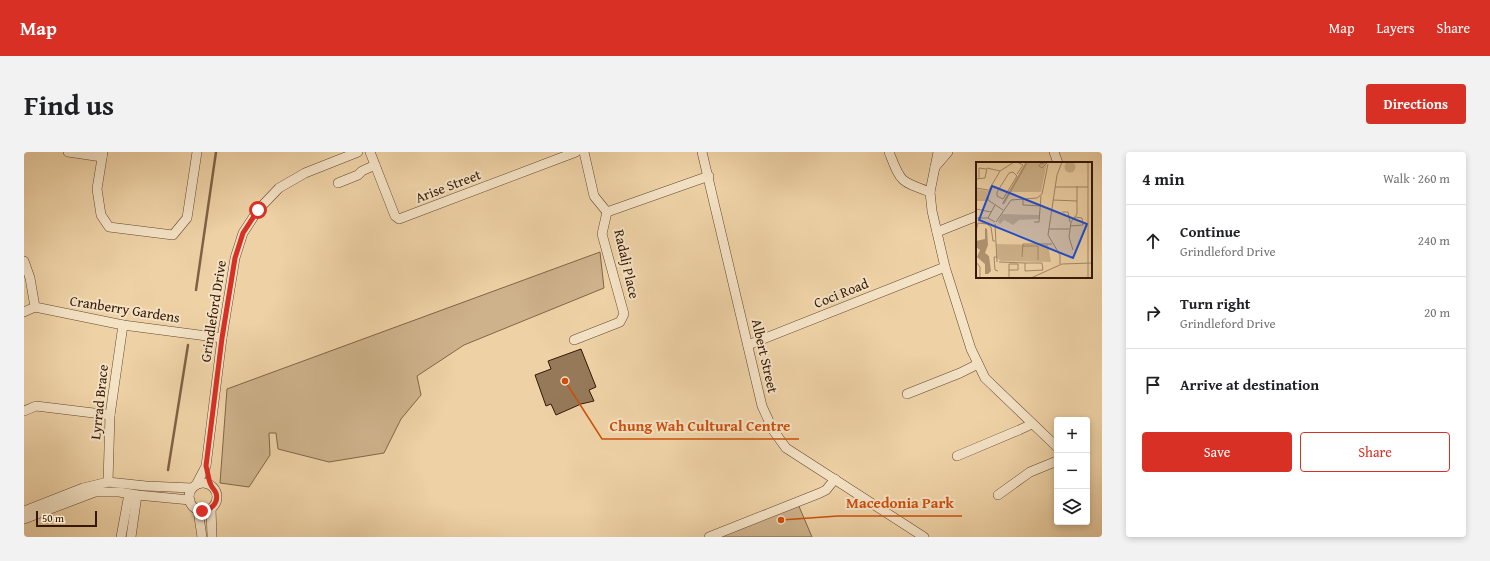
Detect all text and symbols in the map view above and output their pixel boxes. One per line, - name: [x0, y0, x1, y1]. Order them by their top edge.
- text: Map: [20, 14, 57, 42]
- text: Map: [1329, 18, 1355, 38]
- text: Layers: [1377, 18, 1415, 38]
- text: Share: [1437, 18, 1470, 38]
- text: Find us: [24, 84, 114, 125]
- button: Directions: [1366, 84, 1466, 124]
- inset map: [976, 162, 1092, 278]
- street label: Arise Street: [412, 164, 484, 208]
- text: 4 min: [1142, 166, 1184, 191]
- text: Walk · 260 m: [1383, 169, 1450, 188]
- route start: [249, 201, 267, 219]
- text: Continue: [1180, 221, 1241, 242]
- street label: Radalj Place: [609, 227, 645, 301]
- icon: ahead: [1142, 230, 1164, 252]
- text: 240 m: [1418, 231, 1450, 250]
- text: Grindleford Drive: [1180, 242, 1276, 261]
- street label: Grindleford Drive: [195, 258, 231, 363]
- street label: Coci Road: [811, 273, 872, 313]
- street label: Cranberry Gardens: [69, 290, 181, 328]
- text: Turn right: [1180, 293, 1251, 314]
- icon: right: [1142, 302, 1164, 324]
- text: 20 m: [1424, 303, 1450, 322]
- text: Grindleford Drive: [1180, 314, 1276, 333]
- street label: Albert Street: [747, 317, 783, 395]
- street label: Lyrrad Brace: [85, 363, 113, 441]
- icon: arrive: [1142, 374, 1164, 396]
- text: Arrive at destination: [1180, 374, 1319, 395]
- callout: Chung Wah Cultural Centre: [602, 412, 799, 439]
- text: Chung Wah Cultural Centre: [610, 415, 790, 436]
- map controls: [1054, 417, 1090, 525]
- button: +: [1054, 417, 1090, 453]
- button: Save: [1142, 432, 1292, 472]
- button: Share: [1300, 432, 1450, 472]
- button: −: [1054, 453, 1090, 489]
- callout: Macedonia Park: [838, 489, 962, 516]
- button: layers: [1054, 489, 1090, 525]
- text: Macedonia Park: [846, 492, 954, 513]
- route end: [193, 502, 211, 520]
- scale bar: [36, 509, 97, 528]
- text: 50 m: [42, 510, 64, 526]

